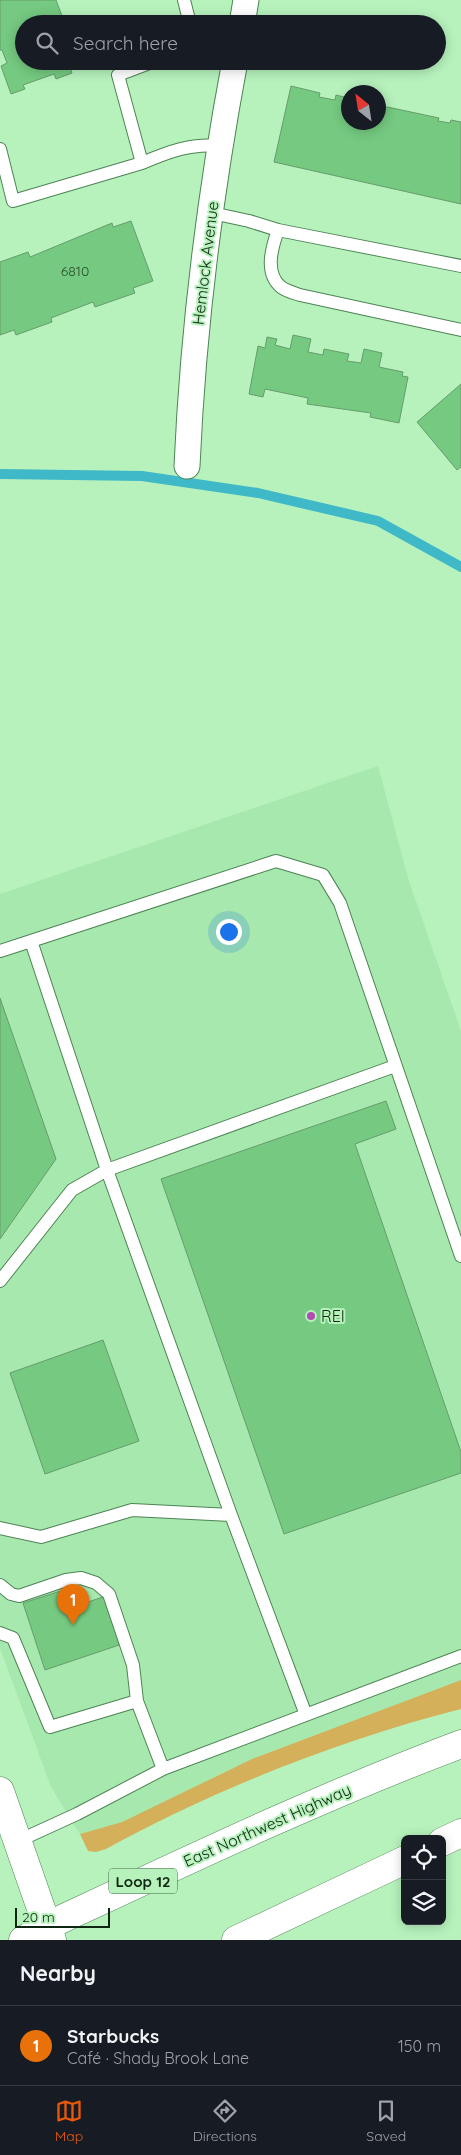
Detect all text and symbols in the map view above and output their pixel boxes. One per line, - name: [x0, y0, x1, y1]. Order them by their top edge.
- search box: [15, 15, 446, 70]
- icon: search: [33, 29, 61, 57]
- text: Search here: [73, 31, 178, 55]
- north arrow: [341, 85, 386, 130]
- street label: Hemlock Avenue: [188, 200, 222, 326]
- house number: 6810: [61, 262, 89, 280]
- your location: [216, 919, 242, 945]
- place label: REI: [321, 1306, 345, 1326]
- marker: REI: [305, 1310, 317, 1322]
- pin: 1: [57, 1584, 89, 1625]
- street label: East Northwest Highway: [180, 1779, 354, 1871]
- map controls: [401, 1835, 446, 1925]
- button: locate: [401, 1835, 446, 1880]
- road number: Loop 12: [109, 1868, 177, 1894]
- button: layers: [401, 1880, 446, 1925]
- scale bar: [15, 1905, 110, 1928]
- text: 20 m: [22, 1908, 55, 1926]
- text: Nearby: [20, 1960, 96, 1986]
- text: Starbucks: [67, 2024, 159, 2048]
- text: 1: [33, 2036, 39, 2056]
- text: 150 m: [398, 2036, 441, 2056]
- text: Café · Shady Brook Lane: [67, 2048, 249, 2068]
- tab: Map: [55, 2097, 83, 2145]
- tab: Directions: [193, 2097, 257, 2145]
- tab: Saved: [366, 2097, 406, 2145]

